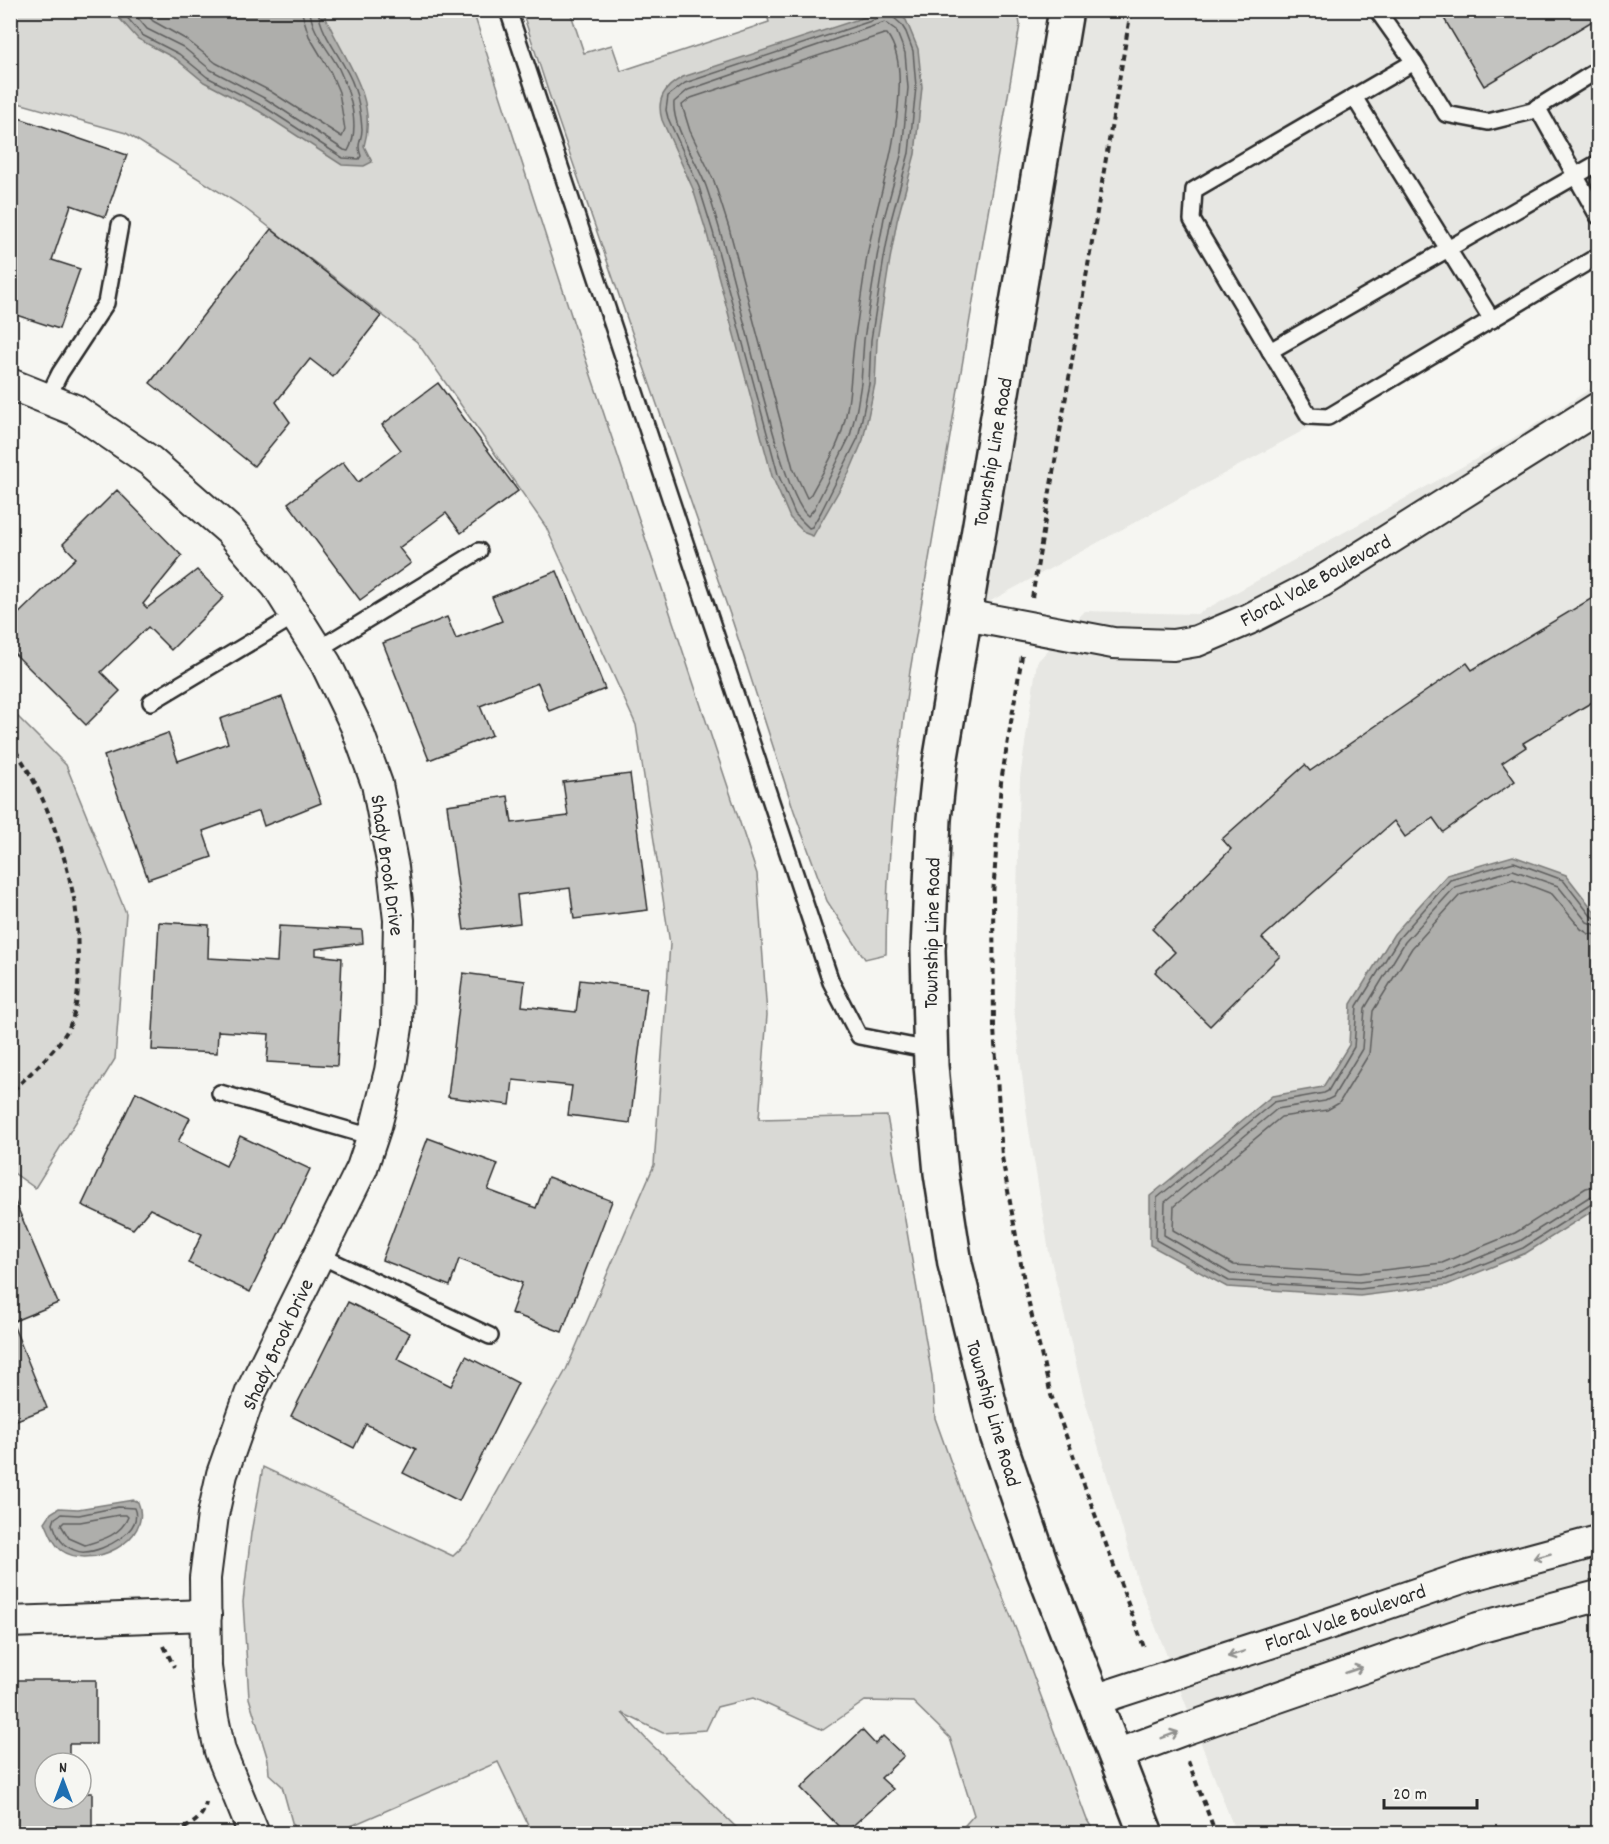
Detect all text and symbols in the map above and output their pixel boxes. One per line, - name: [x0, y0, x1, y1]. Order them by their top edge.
- street label: Township Line Road: [967, 375, 1023, 530]
- street label: Floral Vale Boulevard: [1235, 529, 1398, 637]
- street label: Shady Brook Drive: [360, 793, 410, 938]
- street label: Township Line Road: [918, 857, 950, 1009]
- street label: Shady Brook Drive: [236, 1274, 323, 1416]
- street label: Township Line Road: [956, 1337, 1026, 1491]
- one-way arrow: [1533, 1551, 1552, 1562]
- street label: Floral Vale Boulevard: [1261, 1578, 1431, 1662]
- one-way arrow: [1227, 1649, 1246, 1660]
- one-way arrow: [1344, 1663, 1363, 1674]
- one-way arrow: [1161, 1728, 1179, 1739]
- north arrow: [33, 1751, 93, 1811]
- text: N: [59, 1757, 67, 1780]
- scale bar: [1384, 1772, 1477, 1810]
- text: 20 m: [1393, 1783, 1427, 1808]

